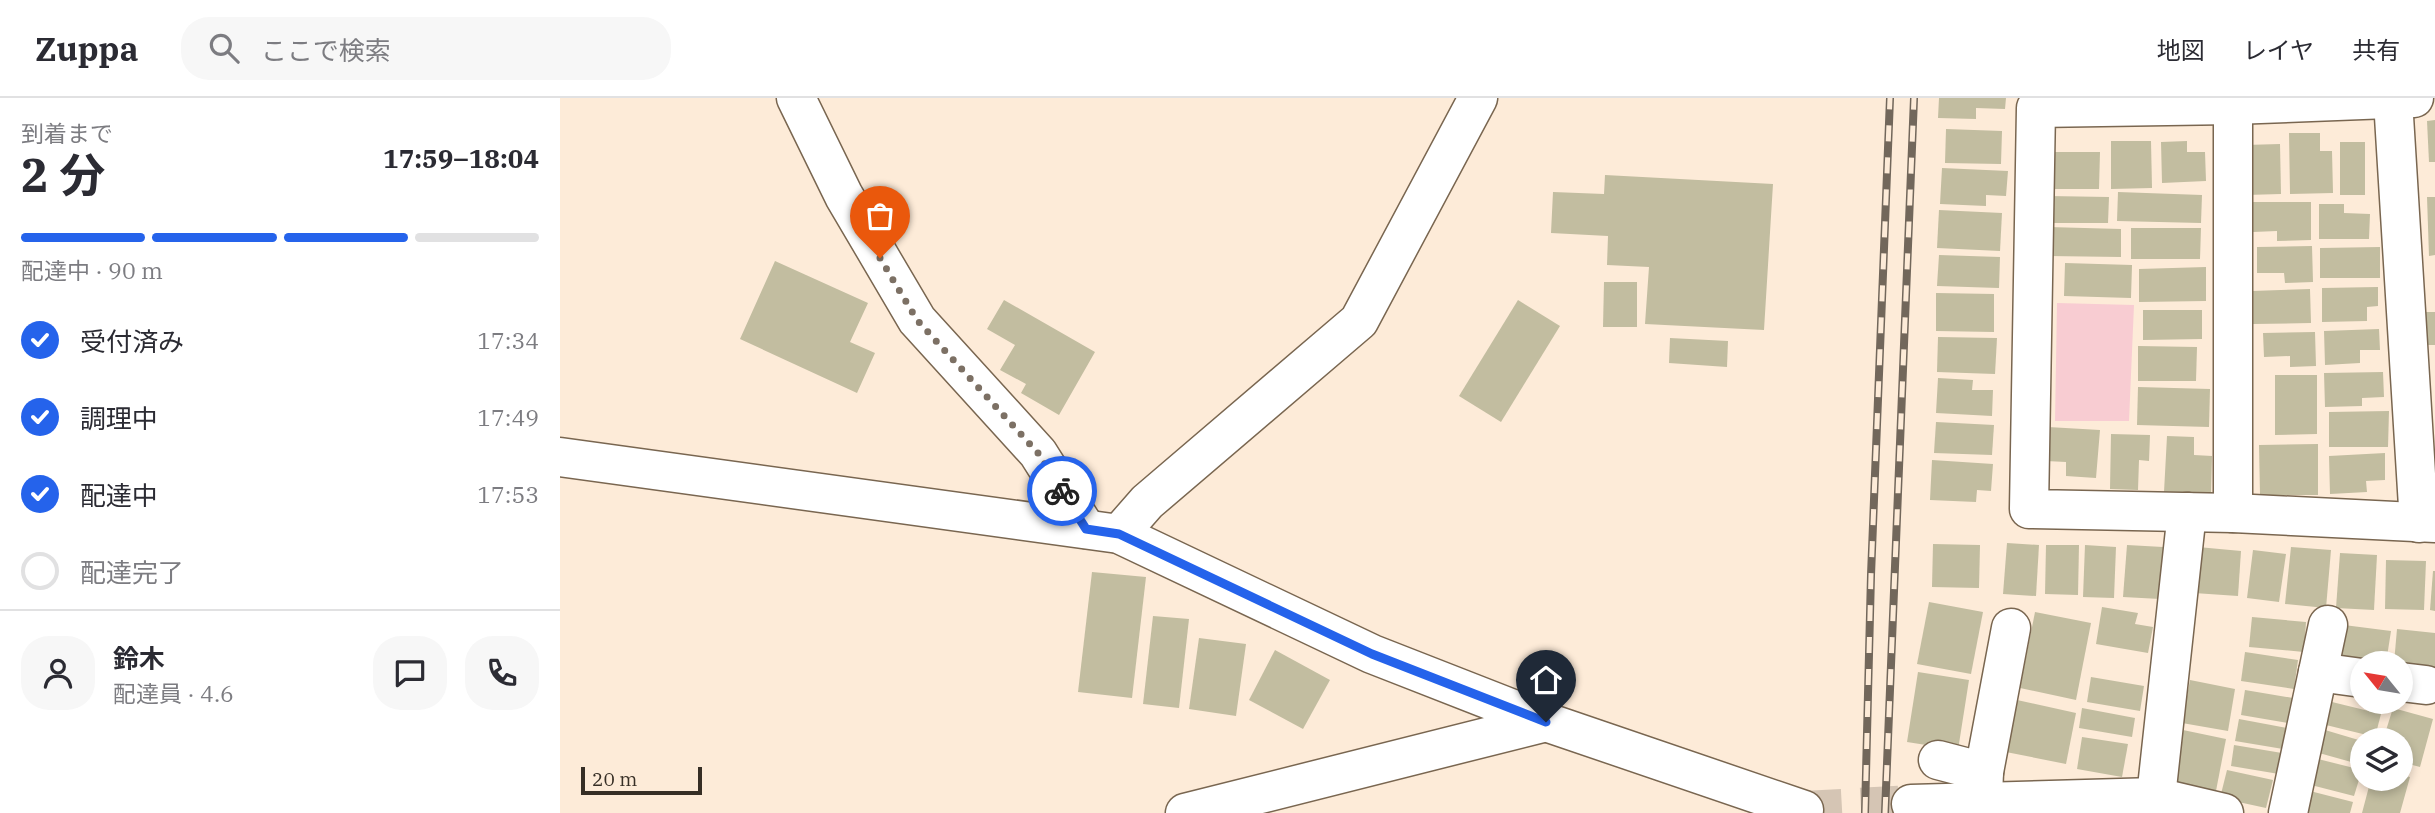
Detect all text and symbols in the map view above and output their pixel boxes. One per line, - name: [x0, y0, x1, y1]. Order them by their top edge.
- search box: [181, 17, 671, 80]
- text: Zuppa: [35, 27, 139, 70]
- icon: search: [205, 29, 243, 67]
- text: ここで検索: [261, 33, 391, 67]
- text: 地図: [2157, 34, 2205, 66]
- text: レイヤ: [2243, 34, 2314, 66]
- text: 共有: [2352, 34, 2400, 66]
- text: 到着まで: [21, 118, 113, 148]
- text: 17:59–18:04: [383, 141, 539, 175]
- text: 2 分: [21, 145, 105, 205]
- pin: [850, 186, 910, 258]
- icon: bag: [861, 197, 899, 235]
- text: 配達中 · 90 m: [21, 255, 163, 285]
- icon: check: [21, 321, 59, 359]
- text: 受付済み: [80, 324, 184, 358]
- text: 17:34: [477, 325, 539, 355]
- icon: check: [21, 398, 59, 436]
- text: 調理中: [80, 401, 158, 435]
- text: 17:49: [477, 402, 539, 432]
- courier: [1027, 456, 1097, 526]
- icon: bike: [1043, 472, 1081, 510]
- icon: check: [21, 475, 59, 513]
- text: 配達中: [80, 478, 158, 512]
- text: 17:53: [477, 479, 539, 509]
- text: 配達完了: [80, 555, 184, 589]
- button: person: [21, 636, 95, 710]
- button: chat: [373, 636, 447, 710]
- button: phone: [465, 636, 539, 710]
- text: 鈴木: [113, 641, 165, 675]
- pin: [1516, 650, 1576, 722]
- north arrow: [2350, 651, 2413, 714]
- map controls: [2350, 651, 2413, 791]
- icon: home: [1527, 661, 1565, 699]
- text: 配達員 · 4.6: [113, 678, 234, 708]
- button: layers: [2350, 728, 2413, 791]
- scale bar: [581, 764, 702, 796]
- text: 20 m: [592, 767, 637, 791]

